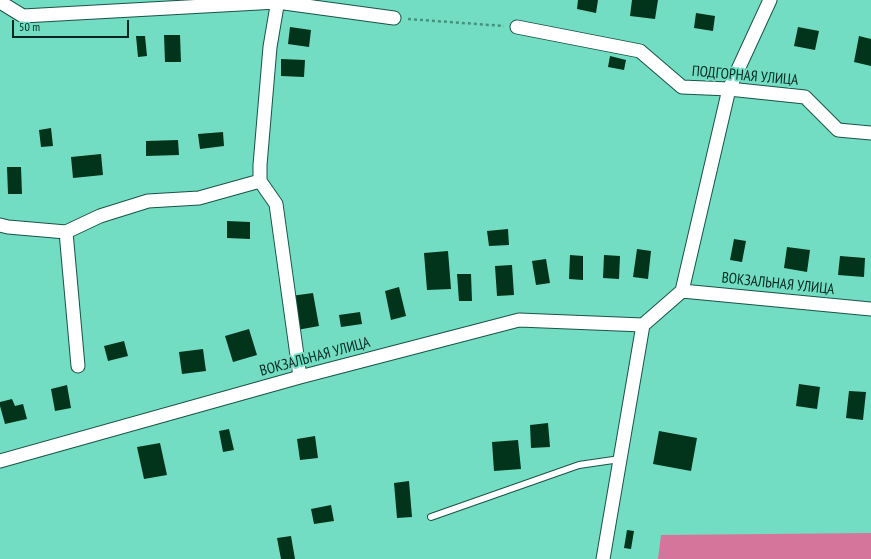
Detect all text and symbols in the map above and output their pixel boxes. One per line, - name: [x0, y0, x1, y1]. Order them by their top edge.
- scale bar: [14, 12, 131, 38]
- text: 50 m: [19, 19, 40, 34]
- street label: ПОДГОРНАЯ УЛИЦА: [691, 62, 799, 90]
- street label: ВОКЗАЛЬНАЯ УЛИЦА: [721, 269, 835, 299]
- street label: ВОКЗАЛЬНАЯ УЛИЦА: [258, 334, 372, 380]

